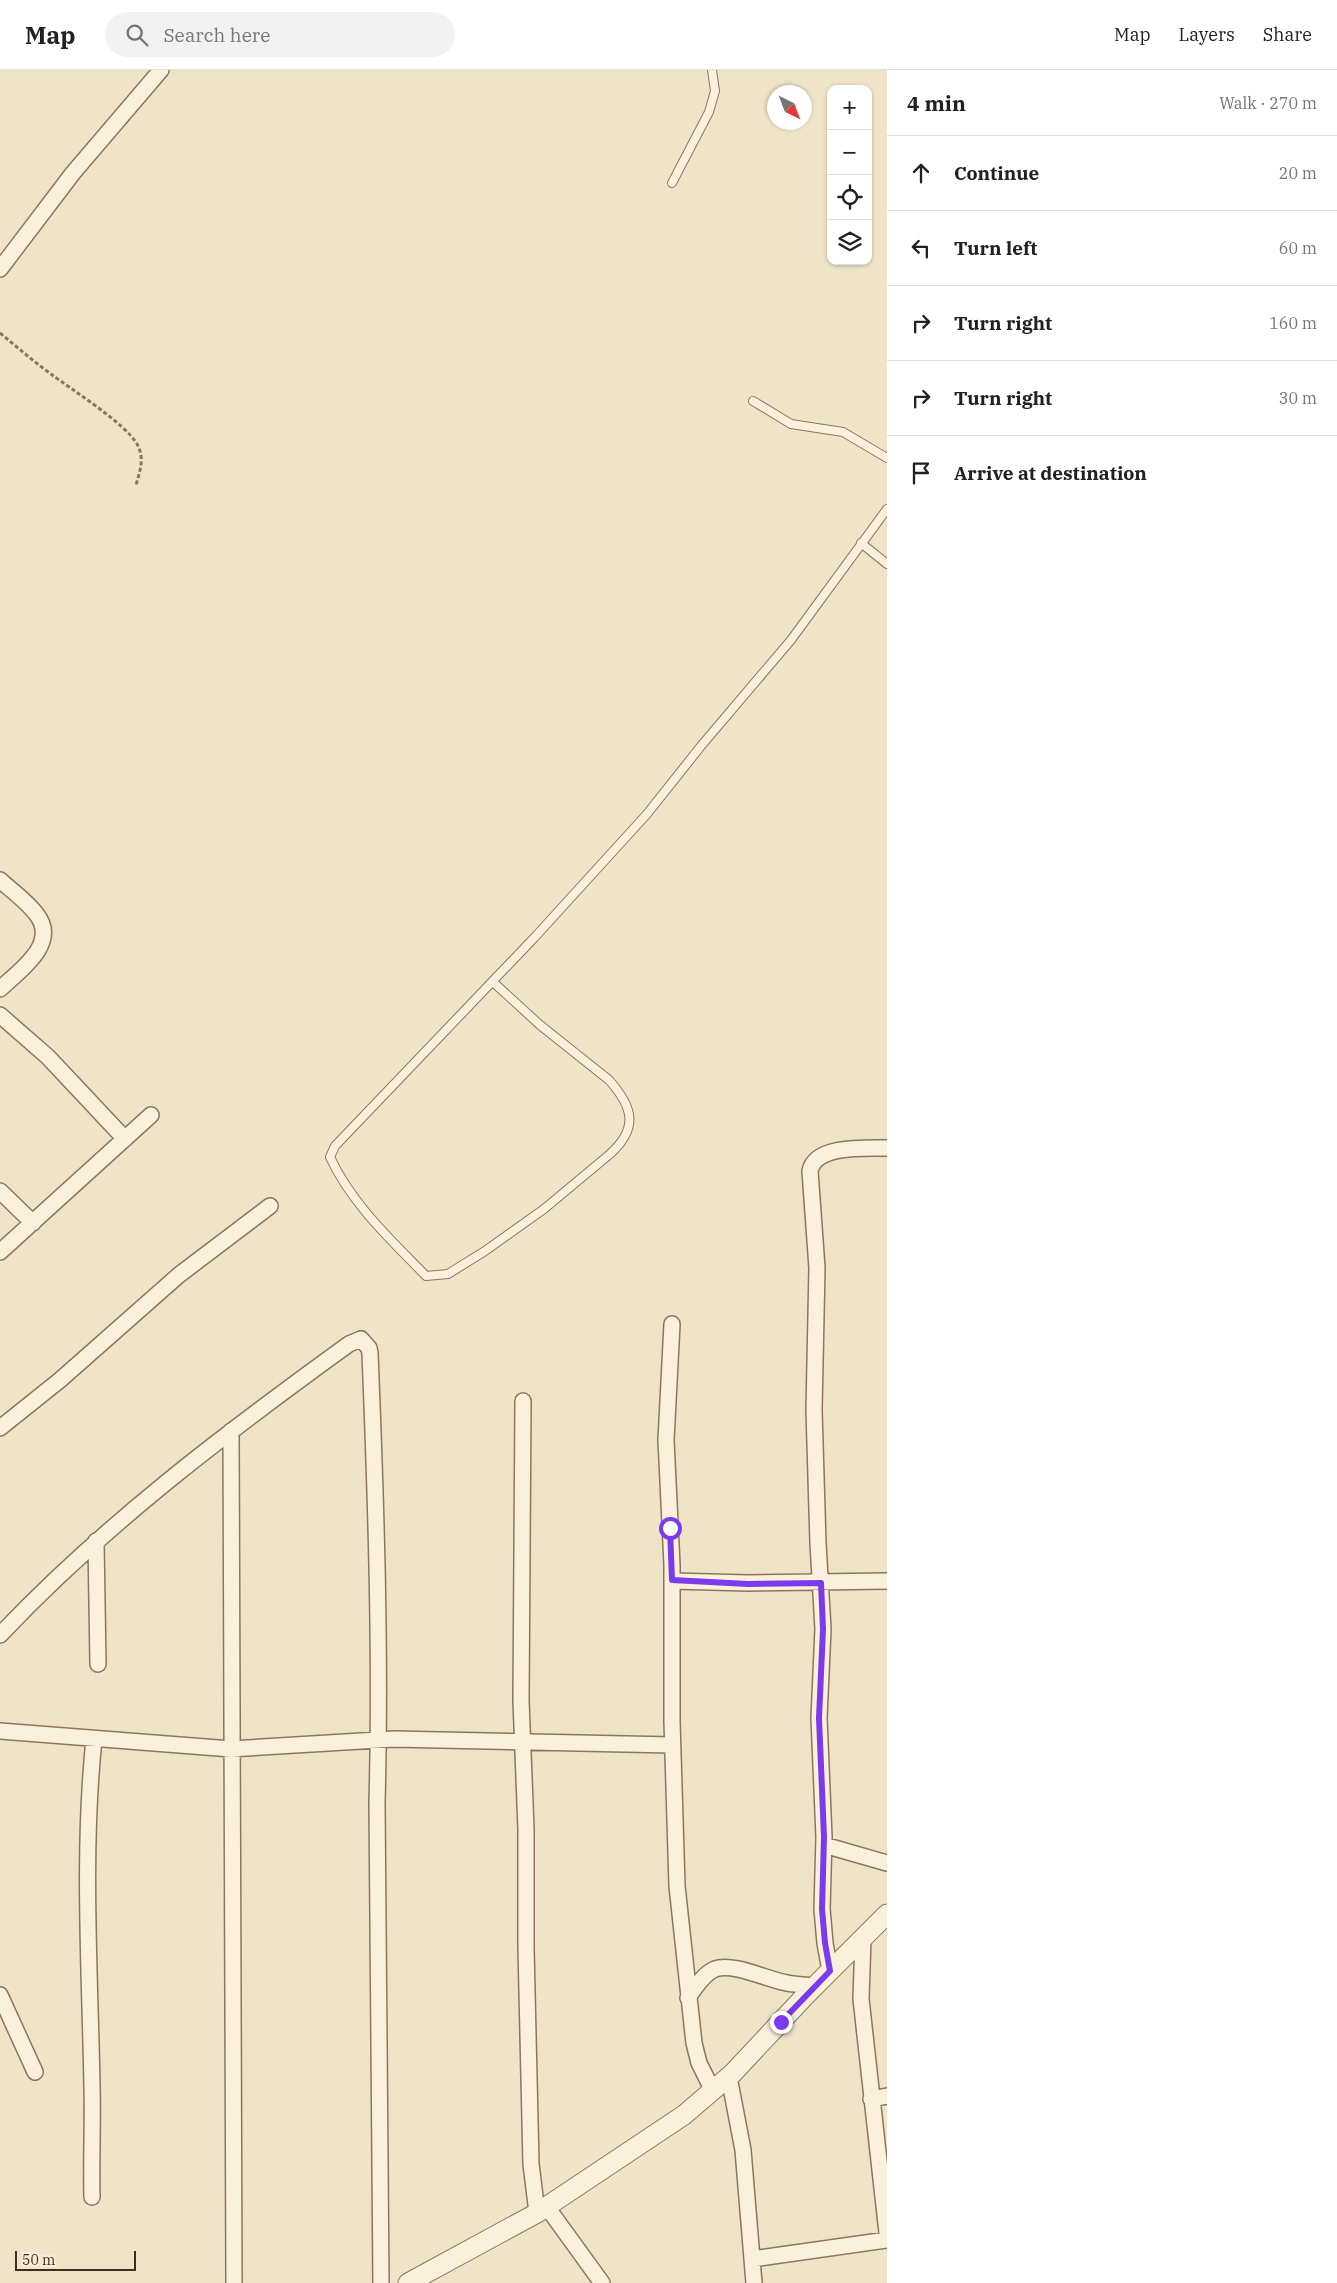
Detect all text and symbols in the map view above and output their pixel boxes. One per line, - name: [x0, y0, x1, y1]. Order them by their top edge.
- search box: [105, 12, 455, 57]
- text: Map: [25, 19, 75, 51]
- icon: search: [123, 21, 151, 49]
- text: Search here: [163, 23, 270, 47]
- text: Map: [1114, 23, 1151, 46]
- text: Layers: [1179, 23, 1235, 46]
- text: Share: [1263, 23, 1312, 46]
- north arrow: [767, 85, 812, 130]
- map controls: [827, 85, 872, 265]
- button: +: [827, 85, 872, 130]
- text: 4 min: [907, 89, 966, 117]
- text: Walk · 270 m: [1219, 93, 1317, 113]
- button: −: [827, 130, 872, 175]
- icon: ahead: [907, 159, 935, 187]
- text: Continue: [954, 161, 1039, 185]
- text: 20 m: [1279, 163, 1317, 183]
- button: locate: [827, 175, 872, 220]
- button: layers: [827, 220, 872, 265]
- icon: left: [907, 234, 935, 262]
- text: Turn left: [954, 236, 1037, 260]
- text: 60 m: [1279, 238, 1317, 258]
- icon: right: [907, 309, 935, 337]
- text: Turn right: [954, 311, 1052, 335]
- text: 160 m: [1269, 313, 1317, 333]
- icon: right: [907, 384, 935, 412]
- text: Turn right: [954, 386, 1052, 410]
- text: 30 m: [1279, 388, 1317, 408]
- icon: arrive: [907, 459, 935, 487]
- text: Arrive at destination: [954, 461, 1147, 485]
- route start: [659, 1517, 682, 1540]
- route end: [770, 2011, 793, 2034]
- scale bar: [15, 2248, 136, 2271]
- text: 50 m: [22, 2251, 55, 2269]

